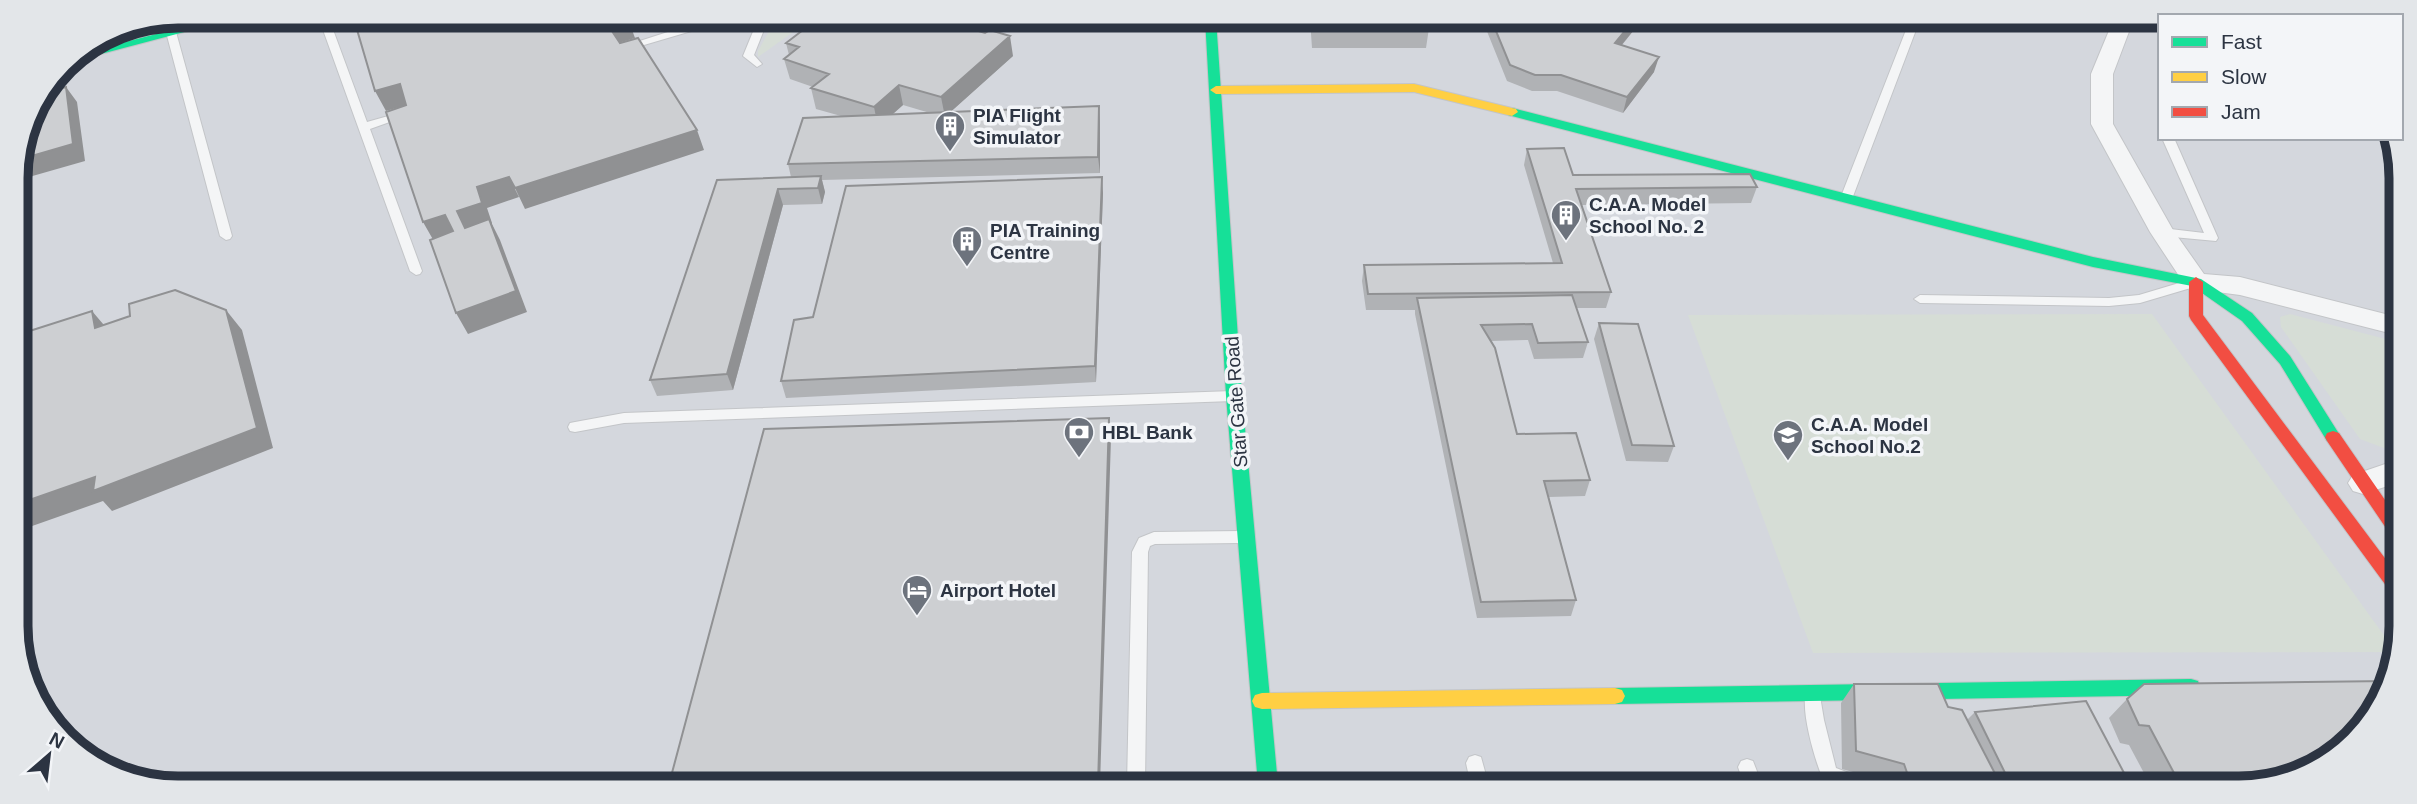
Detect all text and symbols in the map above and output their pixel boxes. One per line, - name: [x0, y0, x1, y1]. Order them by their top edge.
- legend: [2158, 14, 2403, 140]
- text: Fast: [2221, 30, 2262, 53]
- text: Slow: [2221, 65, 2267, 88]
- text: Jam: [2221, 100, 2261, 123]
- place label: PIA Flight Simulator: [973, 105, 1062, 148]
- building icon: PIA Flight Simulator: [933, 109, 967, 153]
- place label: C.A.A. Model School No. 2: [1589, 194, 1706, 237]
- building icon: C.A.A. Model School No. 2: [1549, 198, 1583, 242]
- place label: PIA Training Centre: [990, 220, 1100, 263]
- building icon: PIA Training Centre: [950, 224, 984, 268]
- street label: Star Gate Road: [1221, 335, 1252, 469]
- place label: C.A.A. Model School No.2: [1811, 414, 1928, 457]
- bank icon: HBL Bank: [1062, 415, 1096, 459]
- school or university icon: C.A.A. Model School No.2: [1771, 418, 1805, 462]
- place label: HBL Bank: [1102, 422, 1193, 443]
- hotel icon: Airport Hotel: [900, 573, 934, 617]
- place label: Airport Hotel: [940, 580, 1056, 601]
- north arrow: [14, 720, 84, 790]
- text: N: [46, 728, 68, 753]

